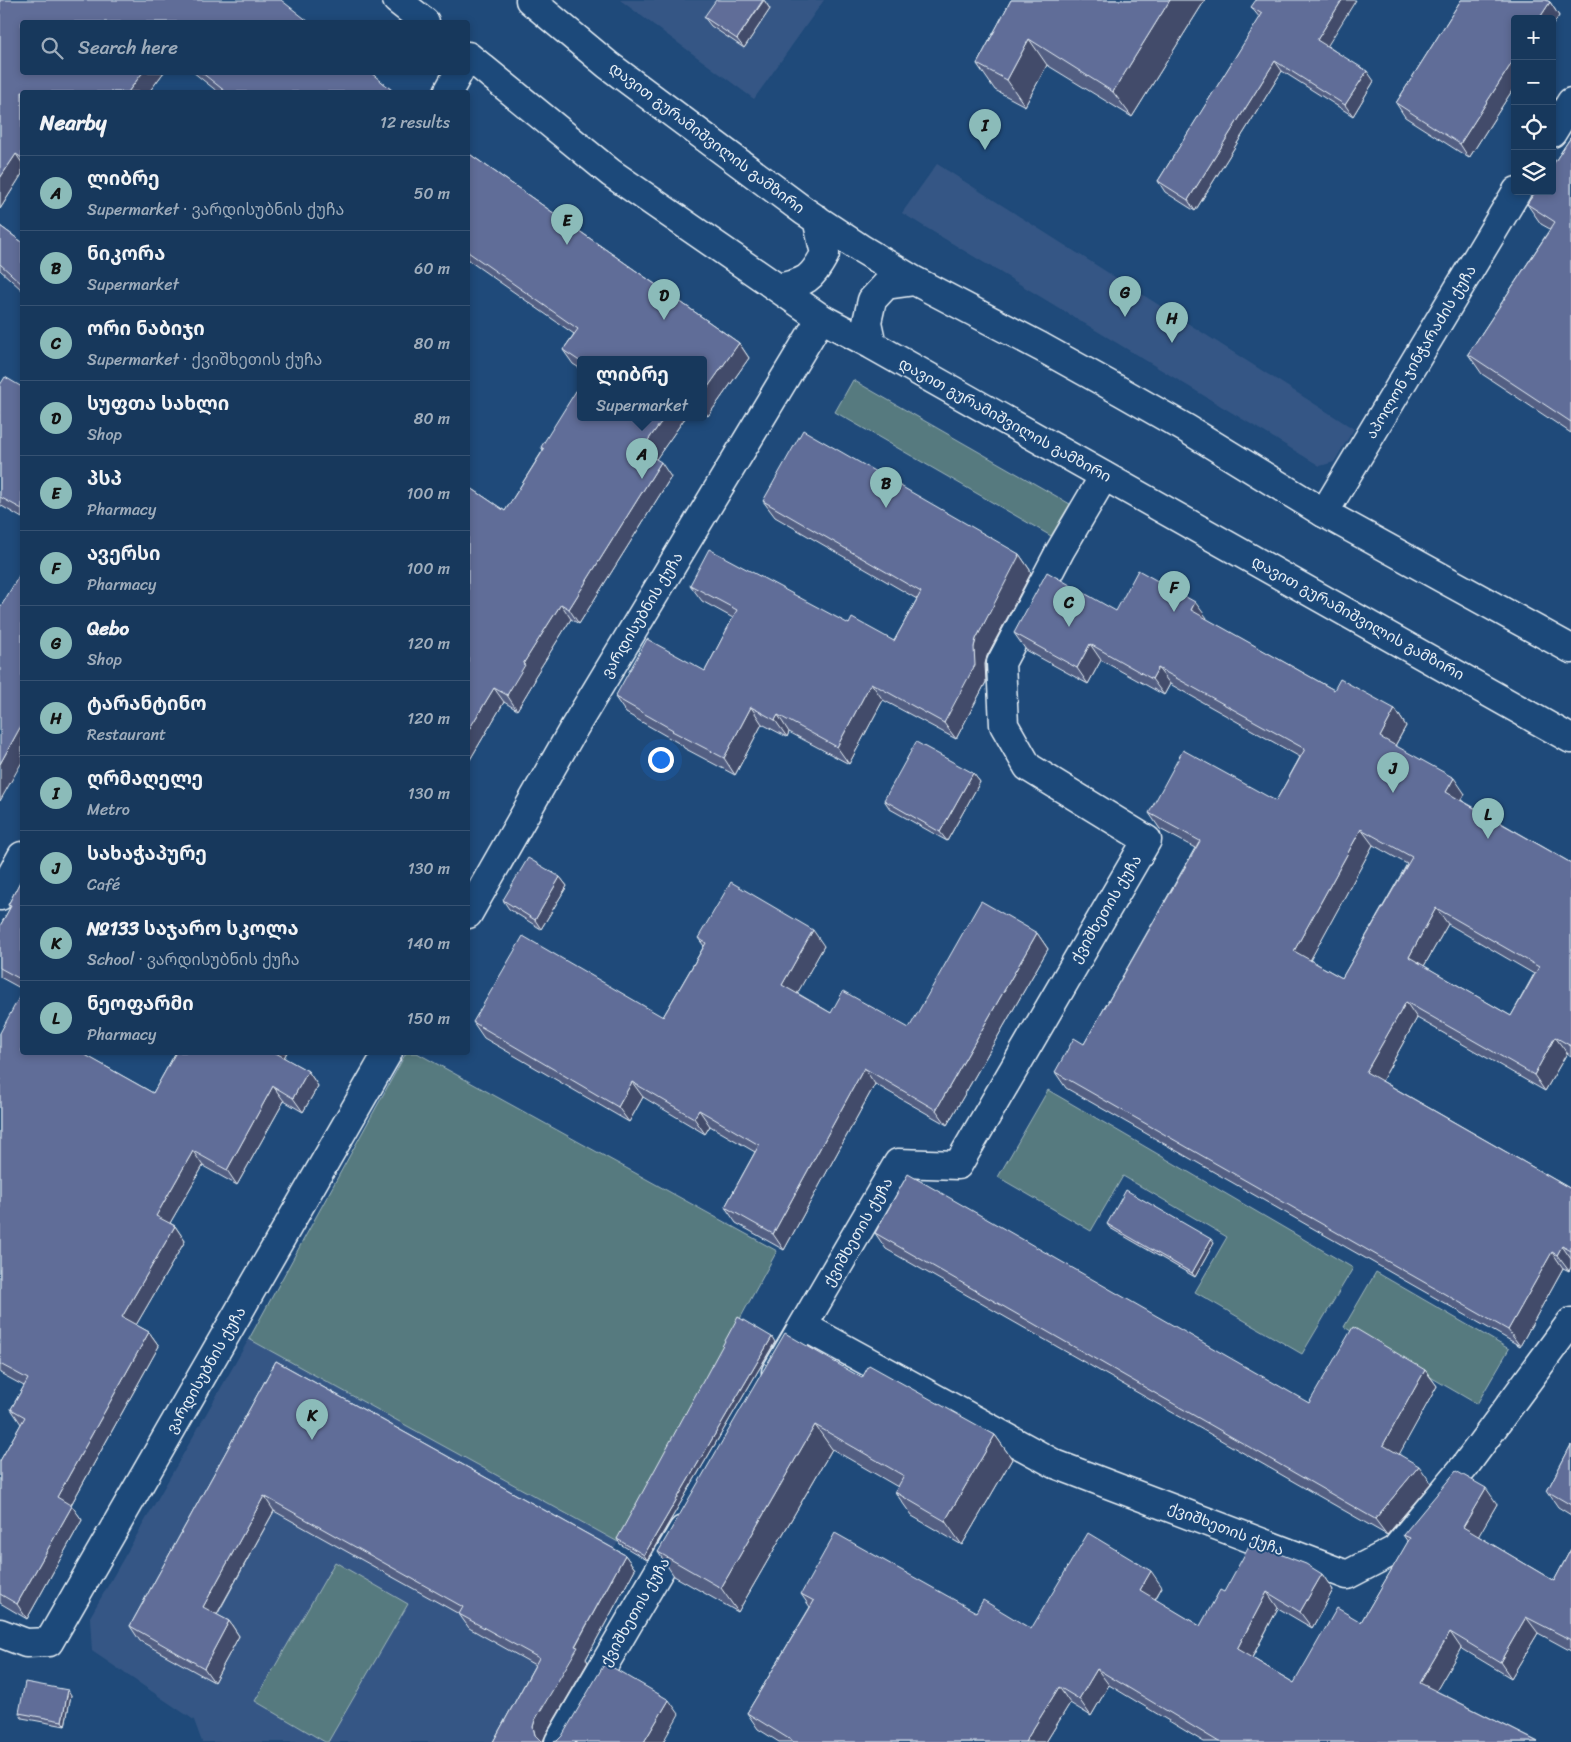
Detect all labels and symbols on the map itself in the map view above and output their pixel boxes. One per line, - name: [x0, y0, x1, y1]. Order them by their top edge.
- street label: დავით გურამიშვილის გამზირი: [603, 55, 811, 221]
- pin: I: [969, 109, 1001, 150]
- pin: E: [551, 204, 583, 245]
- street label: აპოლონ ჯინჭარაძის ქუჩა: [1359, 260, 1483, 444]
- pin: G: [1109, 276, 1141, 317]
- pin: D: [648, 279, 680, 320]
- pin: H: [1156, 302, 1188, 343]
- street label: დავით გურამიშვილის გამზირი: [894, 351, 1116, 489]
- pin: A: [626, 438, 658, 479]
- pin: B: [870, 467, 902, 508]
- street label: ვარდისუბნის ქუჩა: [594, 547, 690, 683]
- street label: დავით გურამიშვილის გამზირი: [1247, 549, 1469, 687]
- pin: F: [1158, 571, 1190, 612]
- pin: C: [1053, 586, 1085, 627]
- your location: [648, 747, 674, 773]
- pin: J: [1377, 752, 1409, 793]
- pin: L: [1472, 798, 1504, 839]
- street label: ქვიშხეთის ქუჩა: [1063, 850, 1149, 968]
- street label: ქვიშხეთის ქუჩა: [816, 1172, 900, 1292]
- street label: ვარდისუბნის ქუჩა: [159, 1302, 253, 1438]
- pin: K: [296, 1399, 328, 1440]
- street label: ქვიშხეთის ქუჩა: [1164, 1495, 1288, 1563]
- street label: ქვიშხეთის ქუჩა: [593, 1552, 677, 1672]

